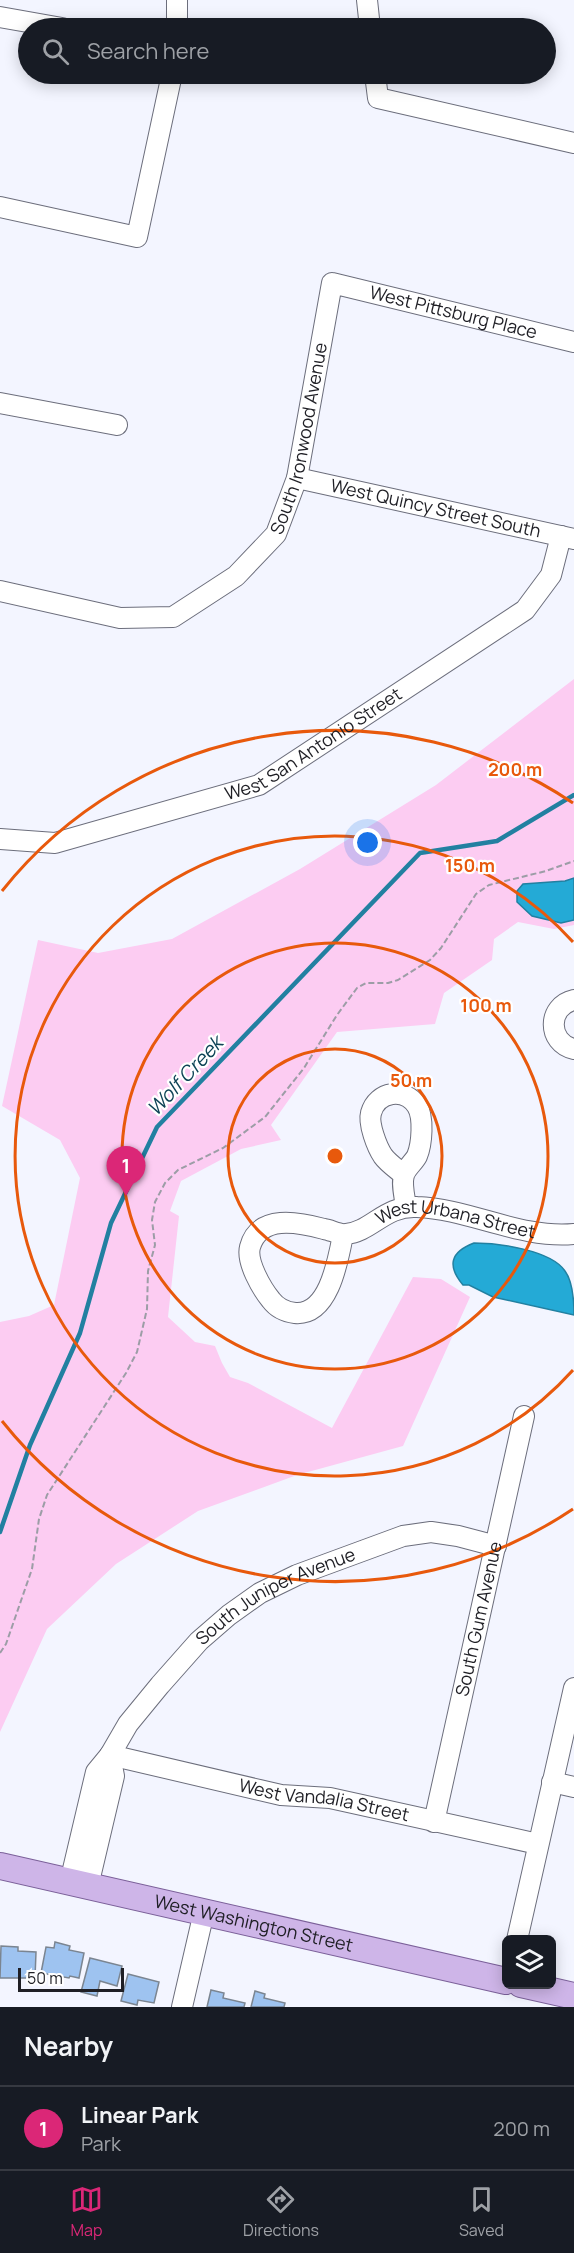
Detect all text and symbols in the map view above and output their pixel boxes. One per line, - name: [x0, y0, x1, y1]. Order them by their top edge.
- search box: [18, 18, 556, 84]
- icon: search: [39, 35, 72, 68]
- text: Search here: [87, 36, 209, 66]
- street label: West Pittsburg Place: [367, 280, 540, 344]
- street label: South Ironwood Avenue: [264, 341, 332, 537]
- street label: West Quincy Street South: [328, 473, 543, 542]
- street label: West San Antonio Street: [222, 681, 406, 805]
- text: 200 m: [488, 757, 542, 781]
- your location: [353, 828, 382, 857]
- text: 150 m: [445, 853, 495, 877]
- text: 100 m: [460, 993, 512, 1017]
- water label: Wolf Creek: [141, 1028, 231, 1121]
- text: 50 m: [390, 1068, 432, 1092]
- pin: 1: [106, 1146, 146, 1196]
- centre of rings: [325, 1146, 345, 1166]
- street label: West Urbana Street: [371, 1194, 537, 1243]
- street label: South Gum Avenue: [449, 1539, 507, 1698]
- street label: South Juniper Avenue: [190, 1542, 358, 1650]
- street label: West Vandalia Street: [237, 1773, 412, 1826]
- street label: West Washington Street: [152, 1888, 355, 1957]
- map controls: [502, 1935, 556, 1989]
- button: layers: [502, 1935, 556, 1989]
- scale bar: [18, 1965, 124, 1992]
- text: 50 m: [27, 1967, 63, 1989]
- text: Nearby: [24, 2028, 113, 2064]
- text: Linear Park: [81, 2100, 198, 2130]
- text: 1: [39, 2115, 48, 2142]
- text: 200 m: [493, 2115, 550, 2142]
- text: Park: [81, 2130, 121, 2157]
- tab: Map: [70, 2183, 103, 2241]
- tab: Directions: [243, 2183, 319, 2241]
- tab: Saved: [459, 2183, 504, 2241]

